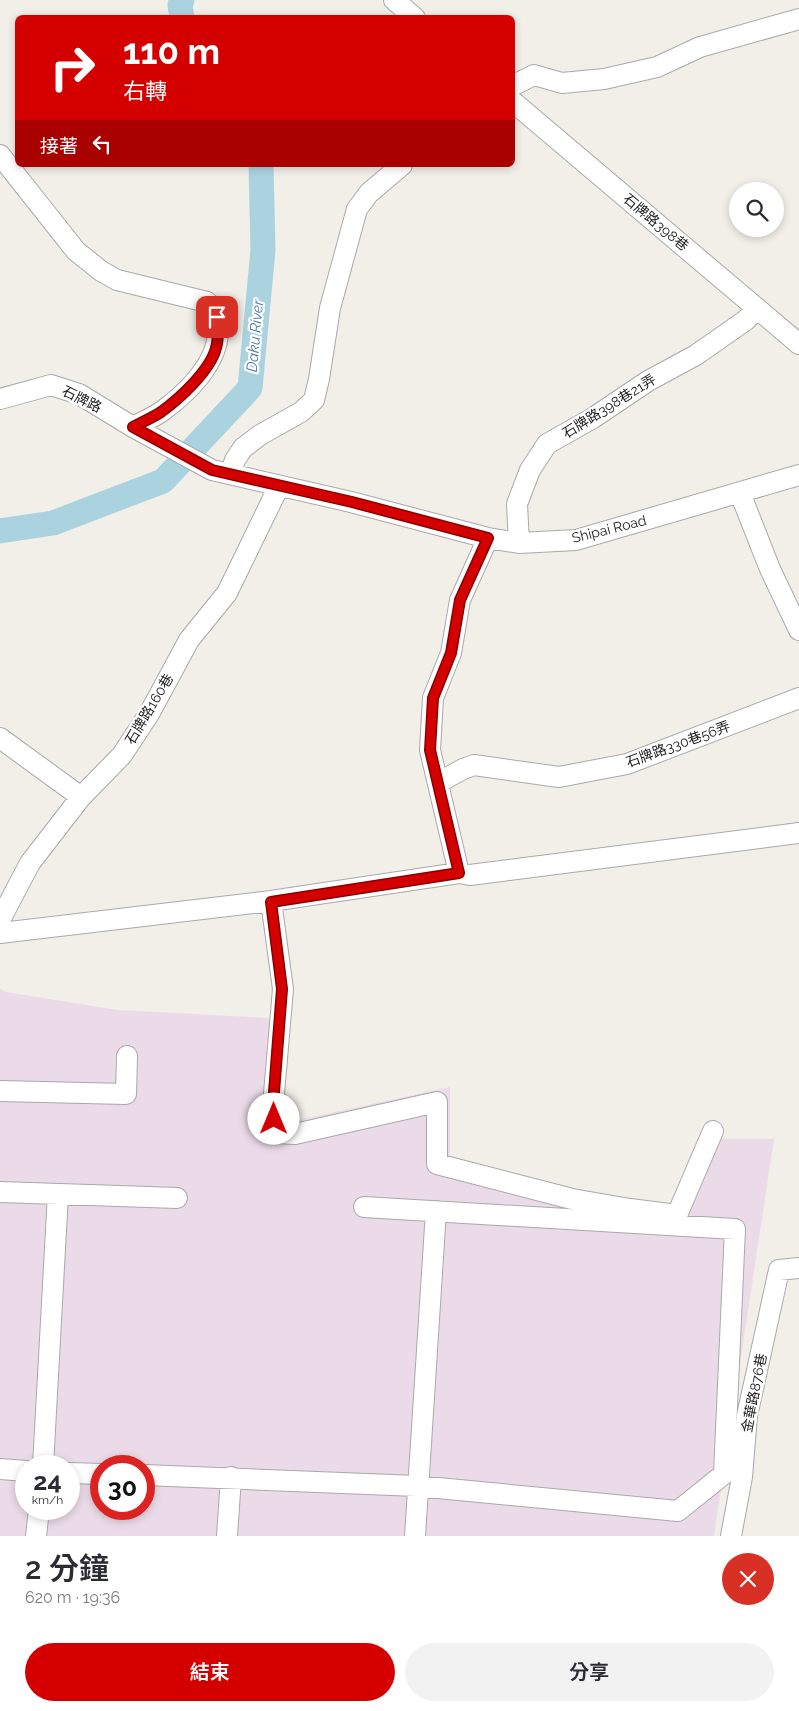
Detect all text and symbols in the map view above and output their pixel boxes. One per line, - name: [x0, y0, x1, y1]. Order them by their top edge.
- text: 110 m: [123, 31, 220, 72]
- icon: right: [40, 35, 105, 100]
- text: 右轉: [123, 78, 167, 104]
- icon: left: [88, 130, 116, 158]
- text: 接著: [40, 135, 78, 157]
- map controls: [729, 182, 784, 237]
- button: search: [729, 182, 784, 237]
- street label: 石牌路398巷: [620, 190, 692, 254]
- pin: [196, 296, 238, 338]
- water label: Daku River: [243, 298, 267, 373]
- icon: arrive: [203, 303, 231, 331]
- street label: 石牌路398巷21弄: [559, 371, 659, 441]
- street label: 石牌路: [60, 383, 104, 415]
- street label: Shipai Road: [570, 512, 648, 546]
- street label: 石牌路160巷: [122, 671, 176, 747]
- street label: 石牌路330巷56弄: [624, 718, 732, 770]
- position arrow: [247, 1092, 299, 1144]
- street label: 金華路876巷: [738, 1352, 770, 1434]
- speed limit sign: 30: [90, 1455, 155, 1520]
- text: 24: [33, 1466, 62, 1496]
- text: km/h: [32, 1493, 63, 1507]
- text: 2 分鐘: [25, 1551, 109, 1586]
- button: close: [722, 1553, 774, 1605]
- text: 620 m · 19:36: [25, 1588, 120, 1607]
- button: 結束: [25, 1643, 395, 1701]
- button: 分享: [405, 1643, 774, 1701]

